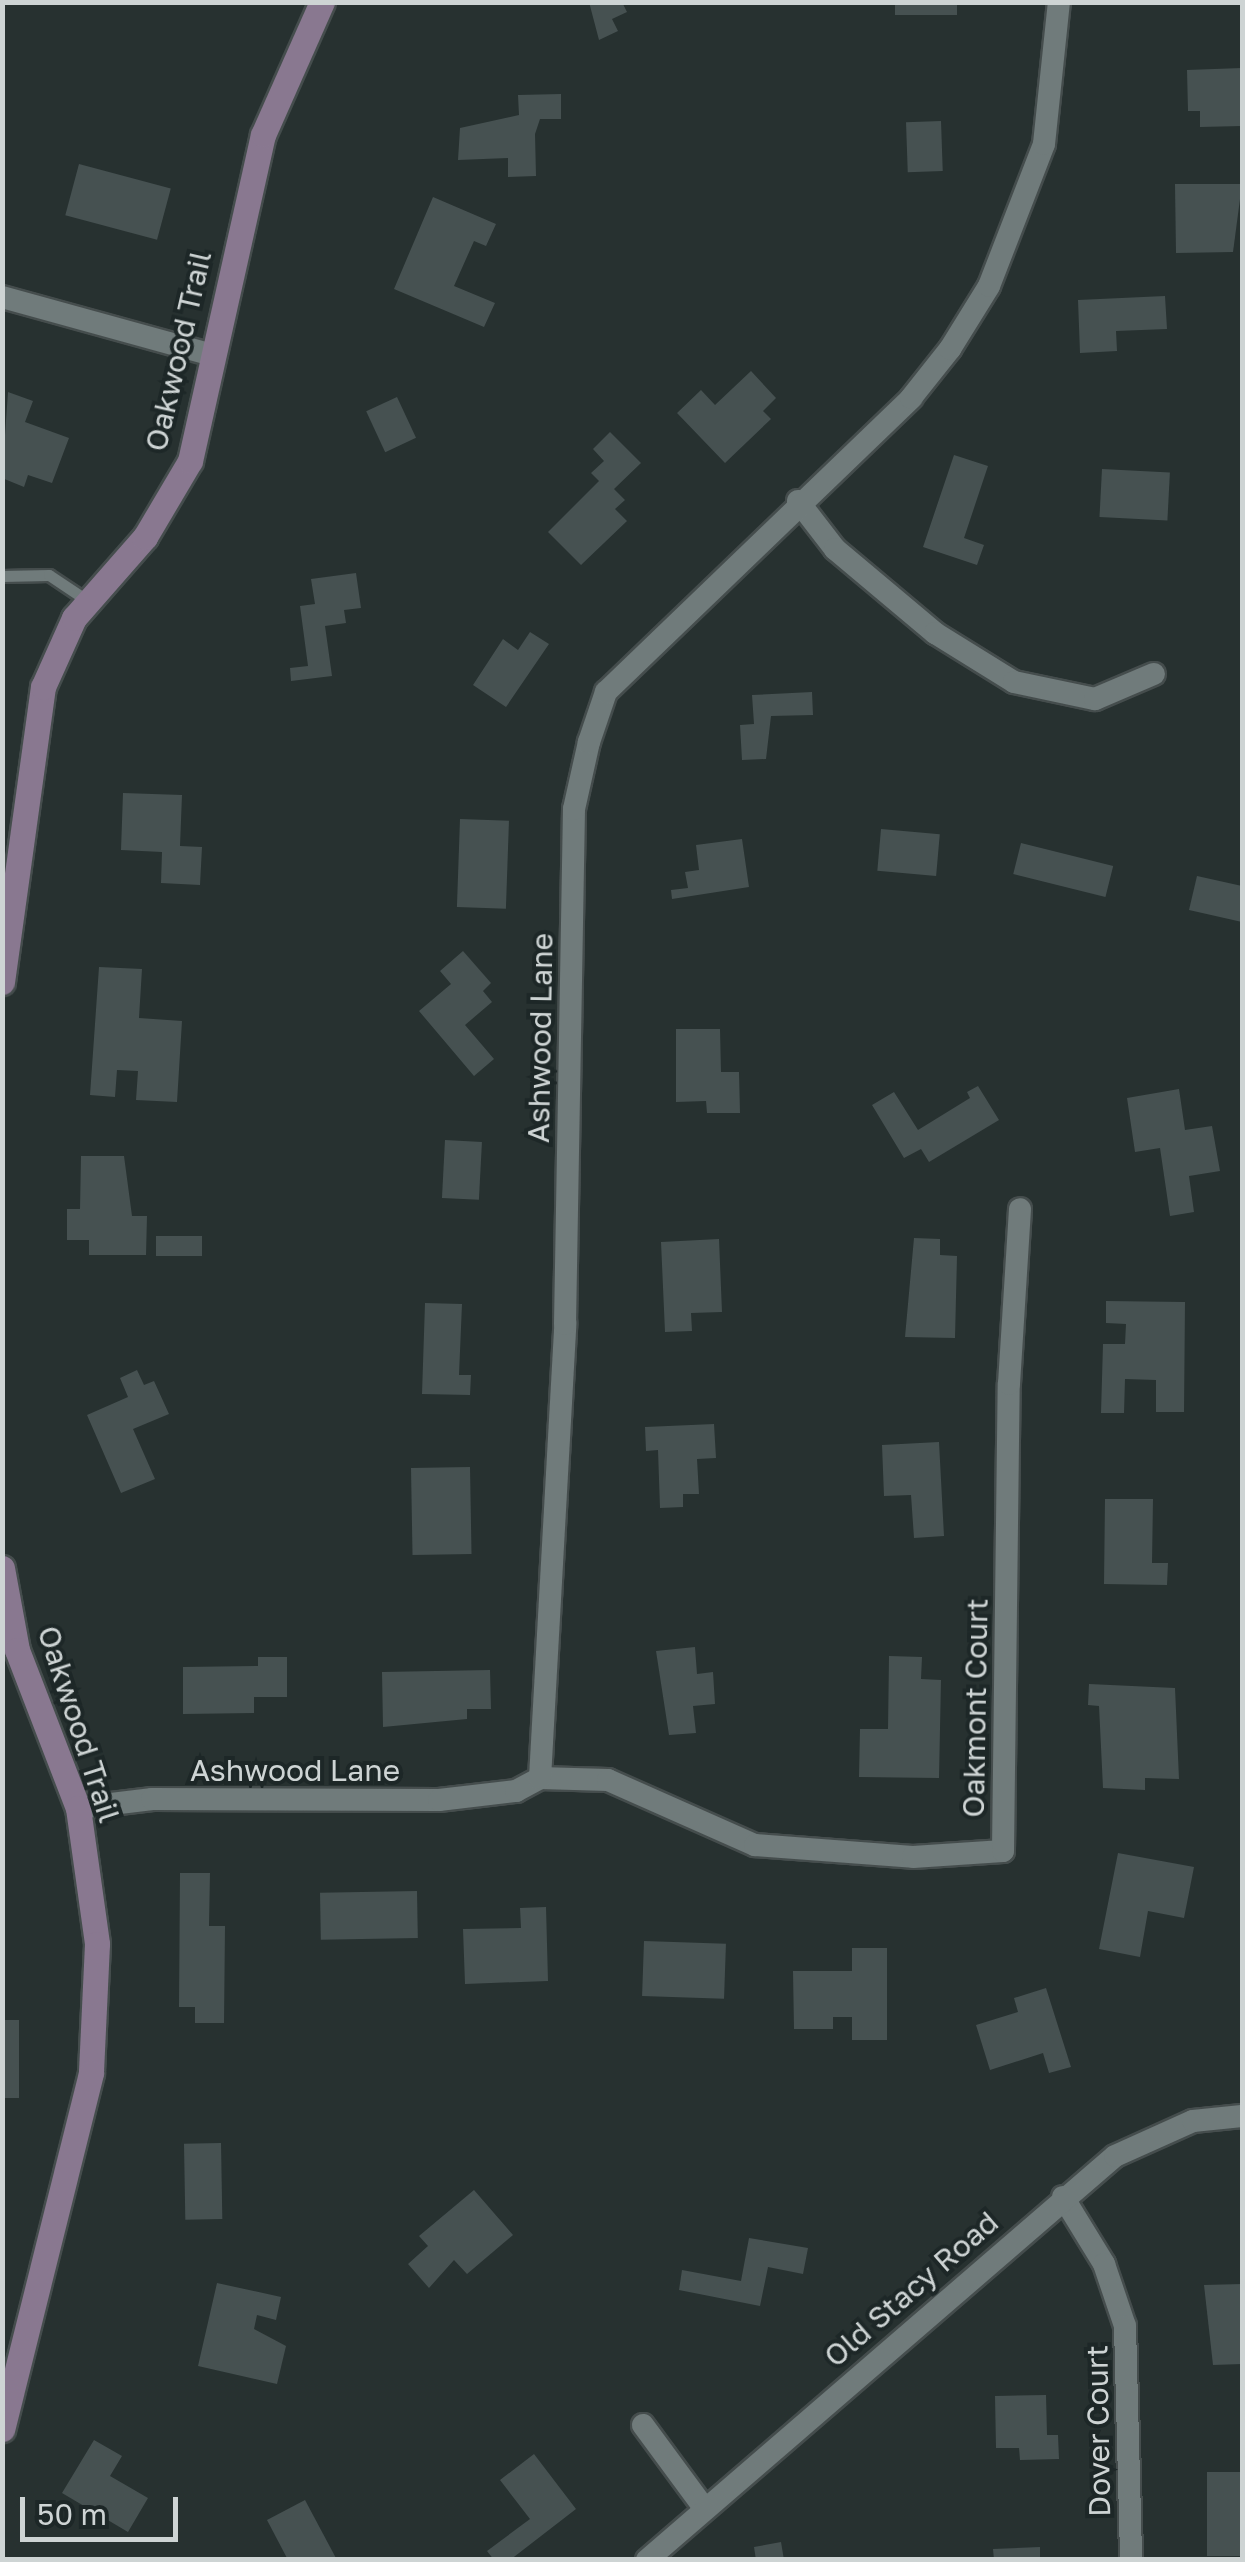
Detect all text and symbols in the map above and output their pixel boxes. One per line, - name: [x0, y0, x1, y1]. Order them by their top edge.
- street label: Oakwood Trail: [137, 247, 219, 455]
- street label: Ashwood Lane: [520, 933, 560, 1143]
- street label: Oakmont Court: [955, 1598, 995, 1818]
- street label: Oakwood Trail: [30, 1621, 128, 1827]
- street label: Ashwood Lane: [190, 1752, 400, 1788]
- street label: Old Stacy Road: [817, 2204, 1005, 2374]
- street label: Dover Court: [1079, 2345, 1117, 2517]
- scale bar: [25, 2477, 182, 2539]
- text: 50 m: [37, 2496, 107, 2532]

